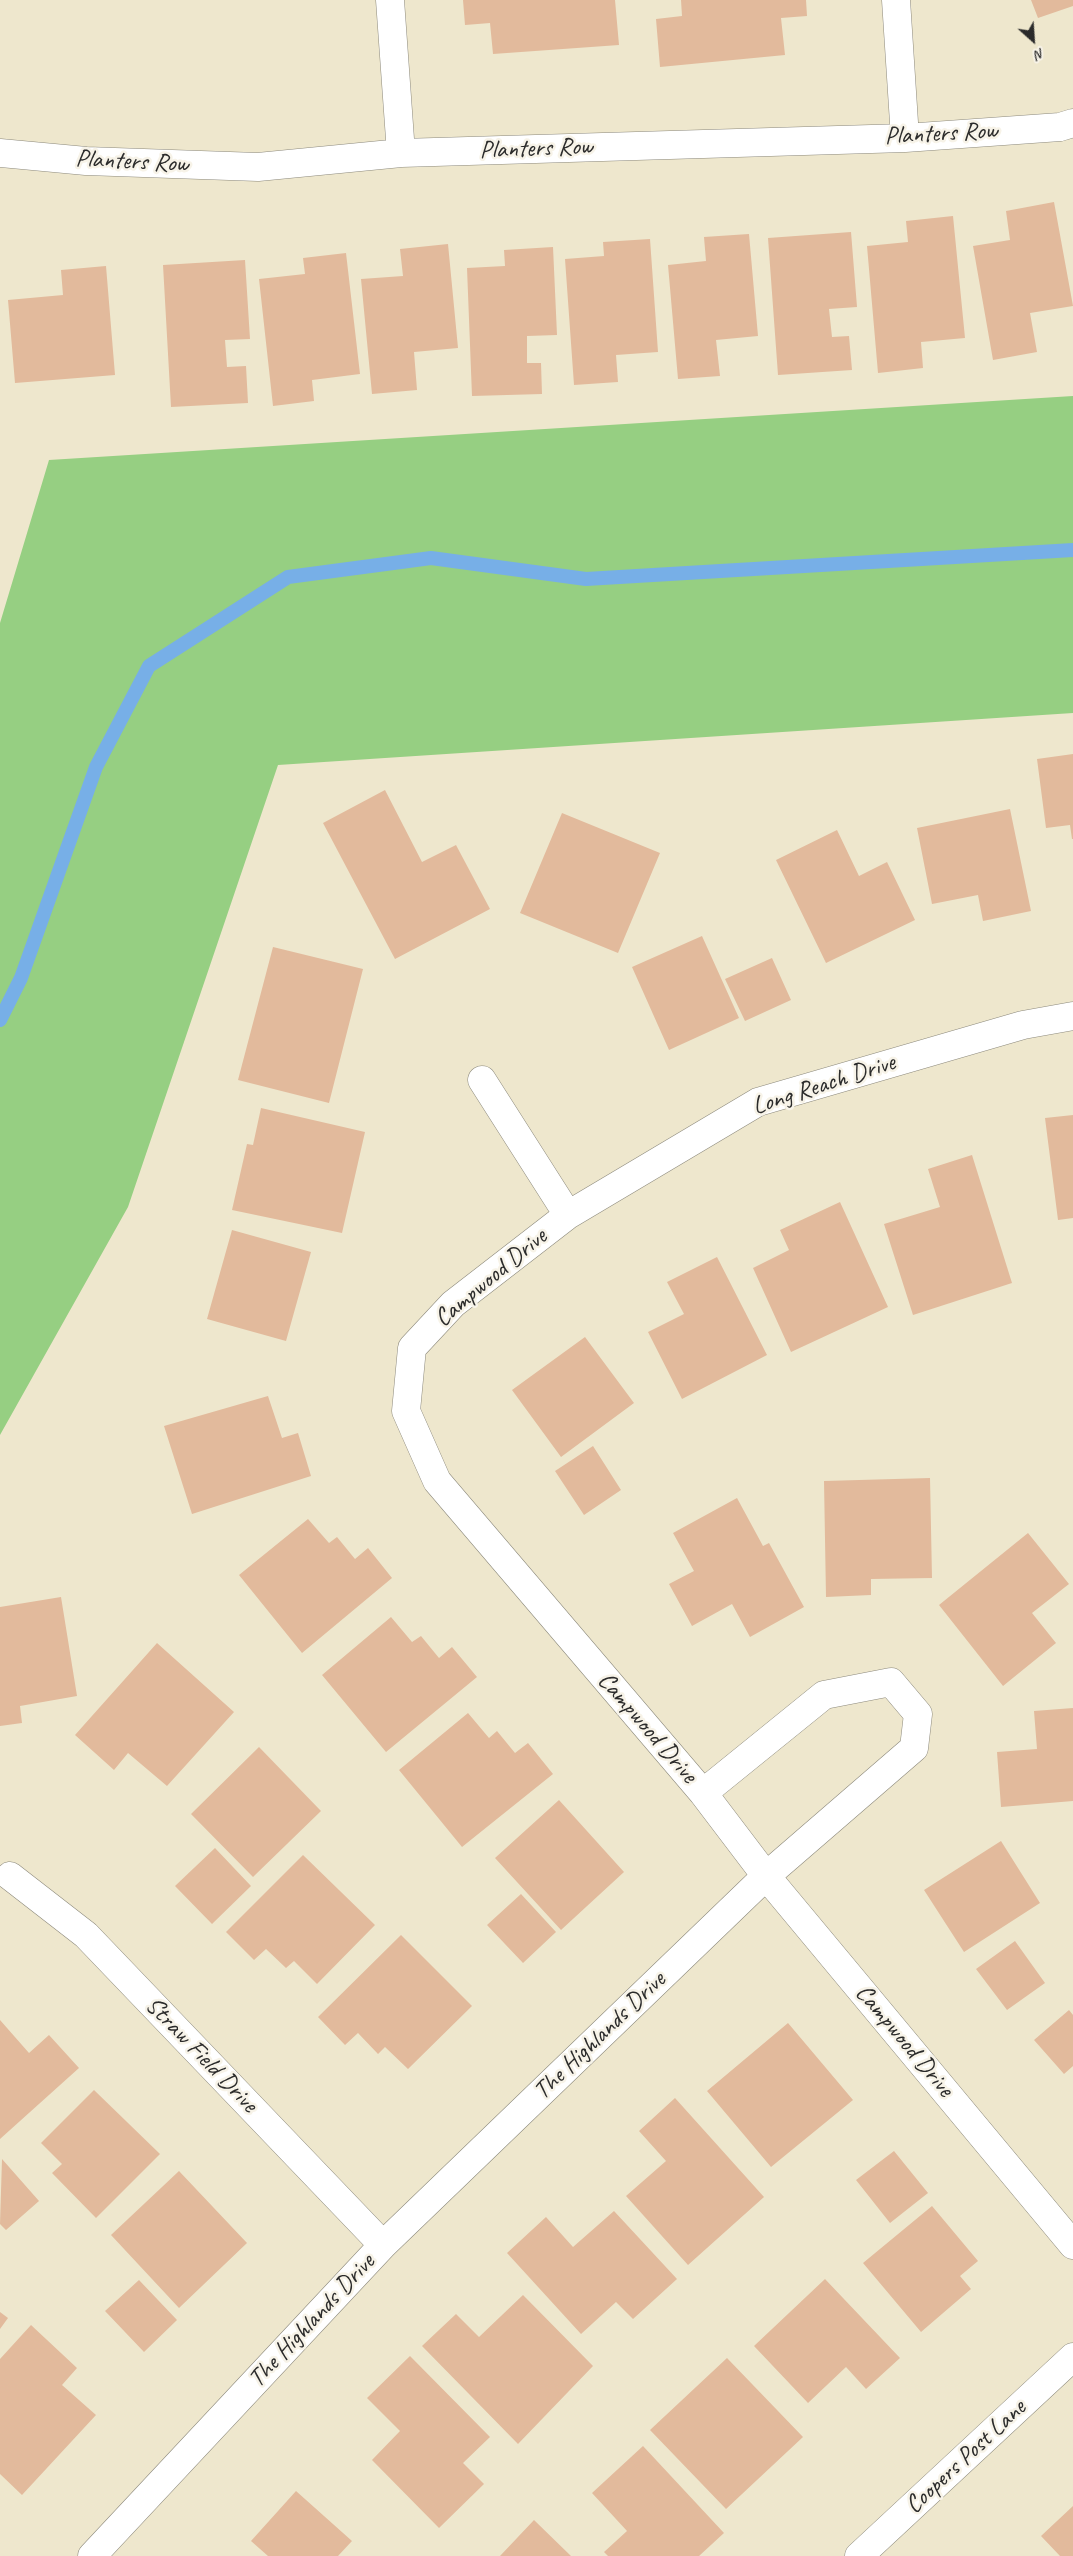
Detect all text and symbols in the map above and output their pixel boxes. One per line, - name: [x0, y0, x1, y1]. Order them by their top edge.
- north arrow: [1008, 15, 1058, 65]
- text: N: [1032, 44, 1047, 63]
- street label: Planters Row: [884, 116, 998, 152]
- street label: Planters Row: [479, 132, 593, 166]
- street label: Planters Row: [75, 144, 189, 180]
- street label: Long Reach Drive: [749, 1048, 899, 1122]
- street label: Campwood Drive: [429, 1222, 553, 1334]
- street label: Campwood Drive: [591, 1666, 703, 1790]
- street label: The Highlands Drive: [528, 1966, 672, 2106]
- street label: Campwood Drive: [848, 1979, 960, 2103]
- street label: Straw Field Drive: [138, 1991, 264, 2119]
- street label: The Highlands Drive: [242, 2248, 382, 2394]
- street label: Coopers Post Lane: [899, 2393, 1033, 2521]

